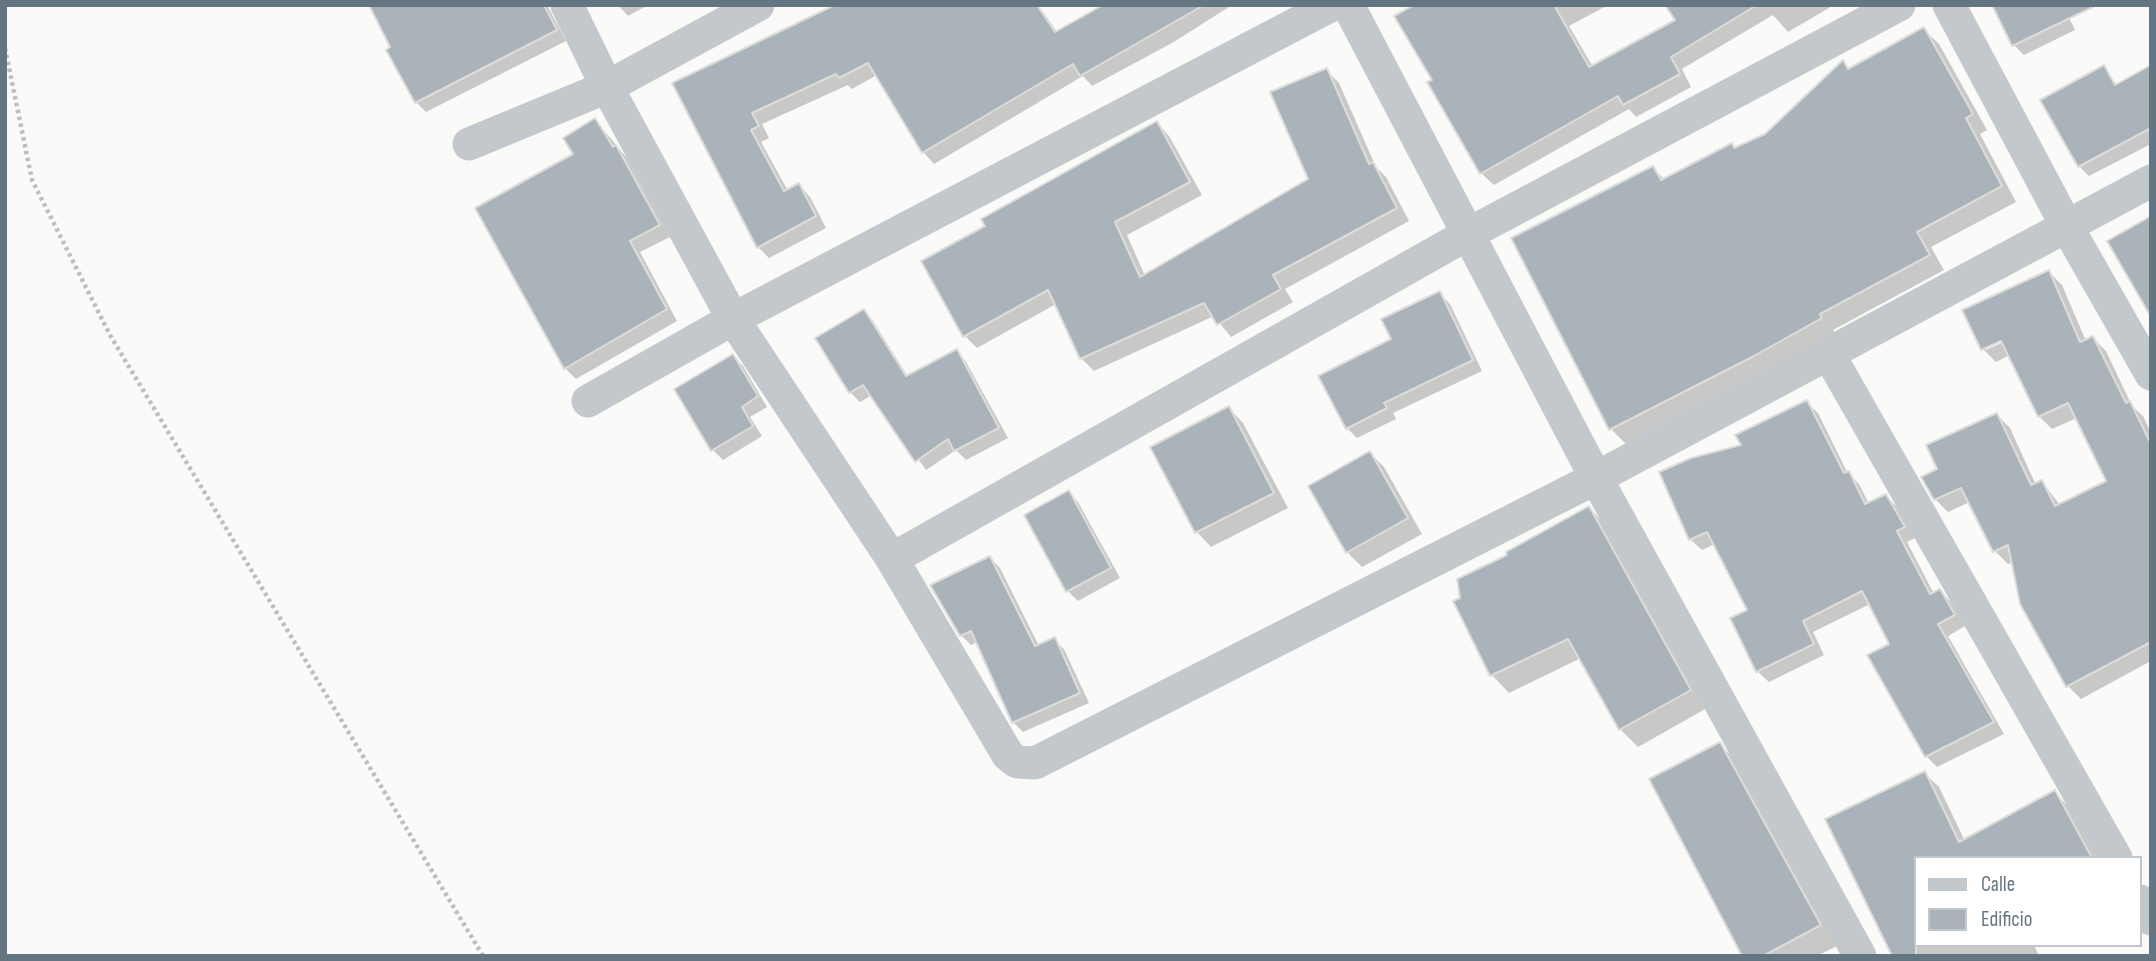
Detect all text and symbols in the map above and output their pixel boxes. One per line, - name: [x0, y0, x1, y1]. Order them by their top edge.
- legend: [1914, 856, 2142, 947]
- text: Calle: [1981, 872, 2015, 897]
- text: Edificio: [1981, 907, 2032, 932]

